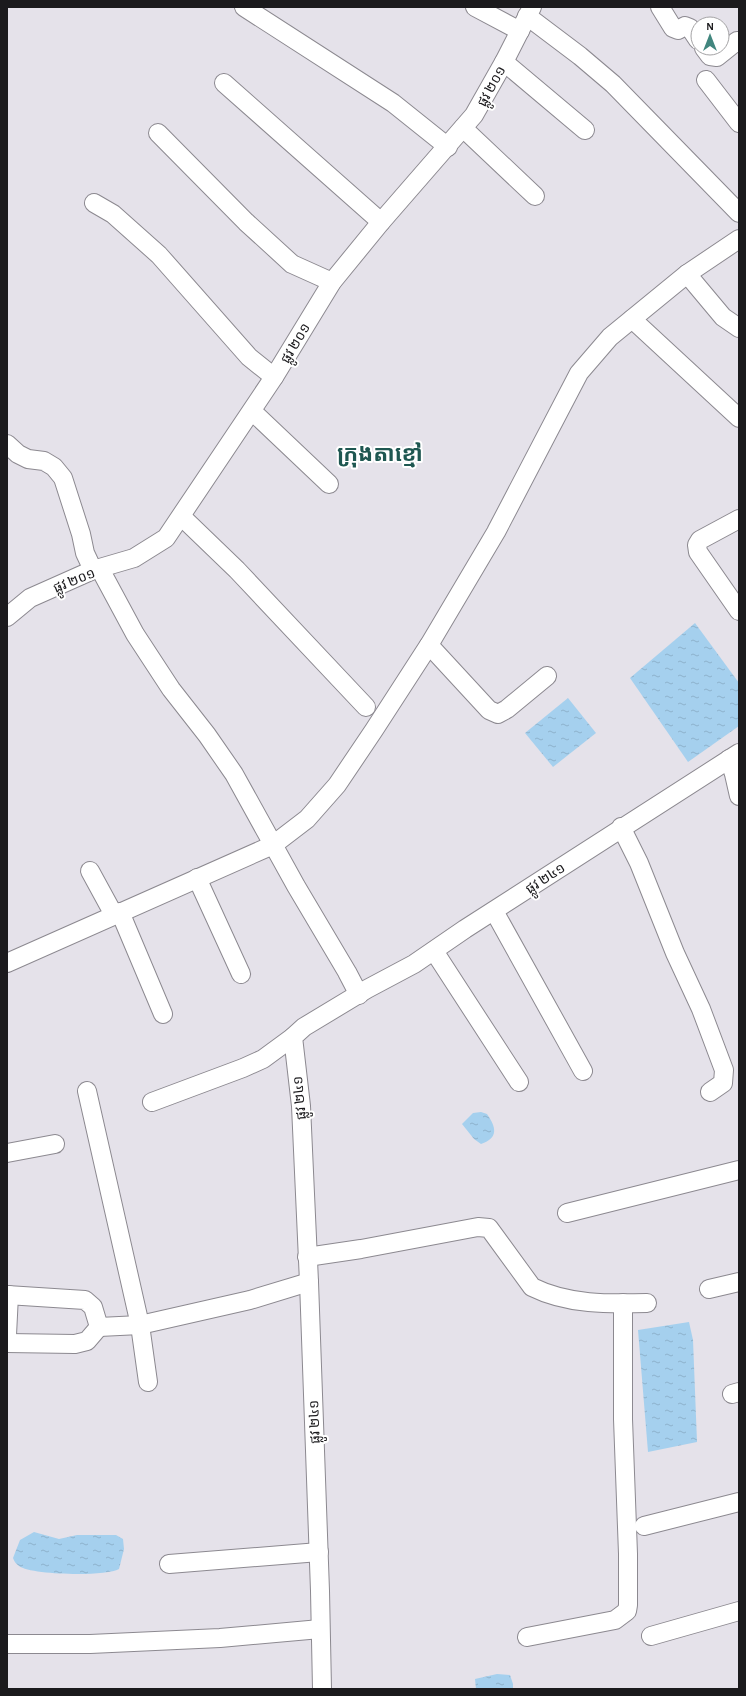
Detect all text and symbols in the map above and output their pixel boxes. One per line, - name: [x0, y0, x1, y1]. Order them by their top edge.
- north arrow: [690, 16, 730, 56]
- text: N: [706, 21, 714, 32]
- street label: ផ្លូវ ២០១: [475, 64, 512, 111]
- street label: ផ្លូវ ២០១: [279, 321, 317, 368]
- district label: ក្រុងតាខ្មៅ: [337, 442, 423, 468]
- street label: ផ្លូវ ២០១: [51, 566, 99, 600]
- street label: ផ្លូវ ២៤១: [523, 861, 570, 900]
- street label: ផ្លូវ ២៤១: [291, 1075, 313, 1120]
- street label: ផ្លូវ ២៤១: [307, 1400, 327, 1444]

